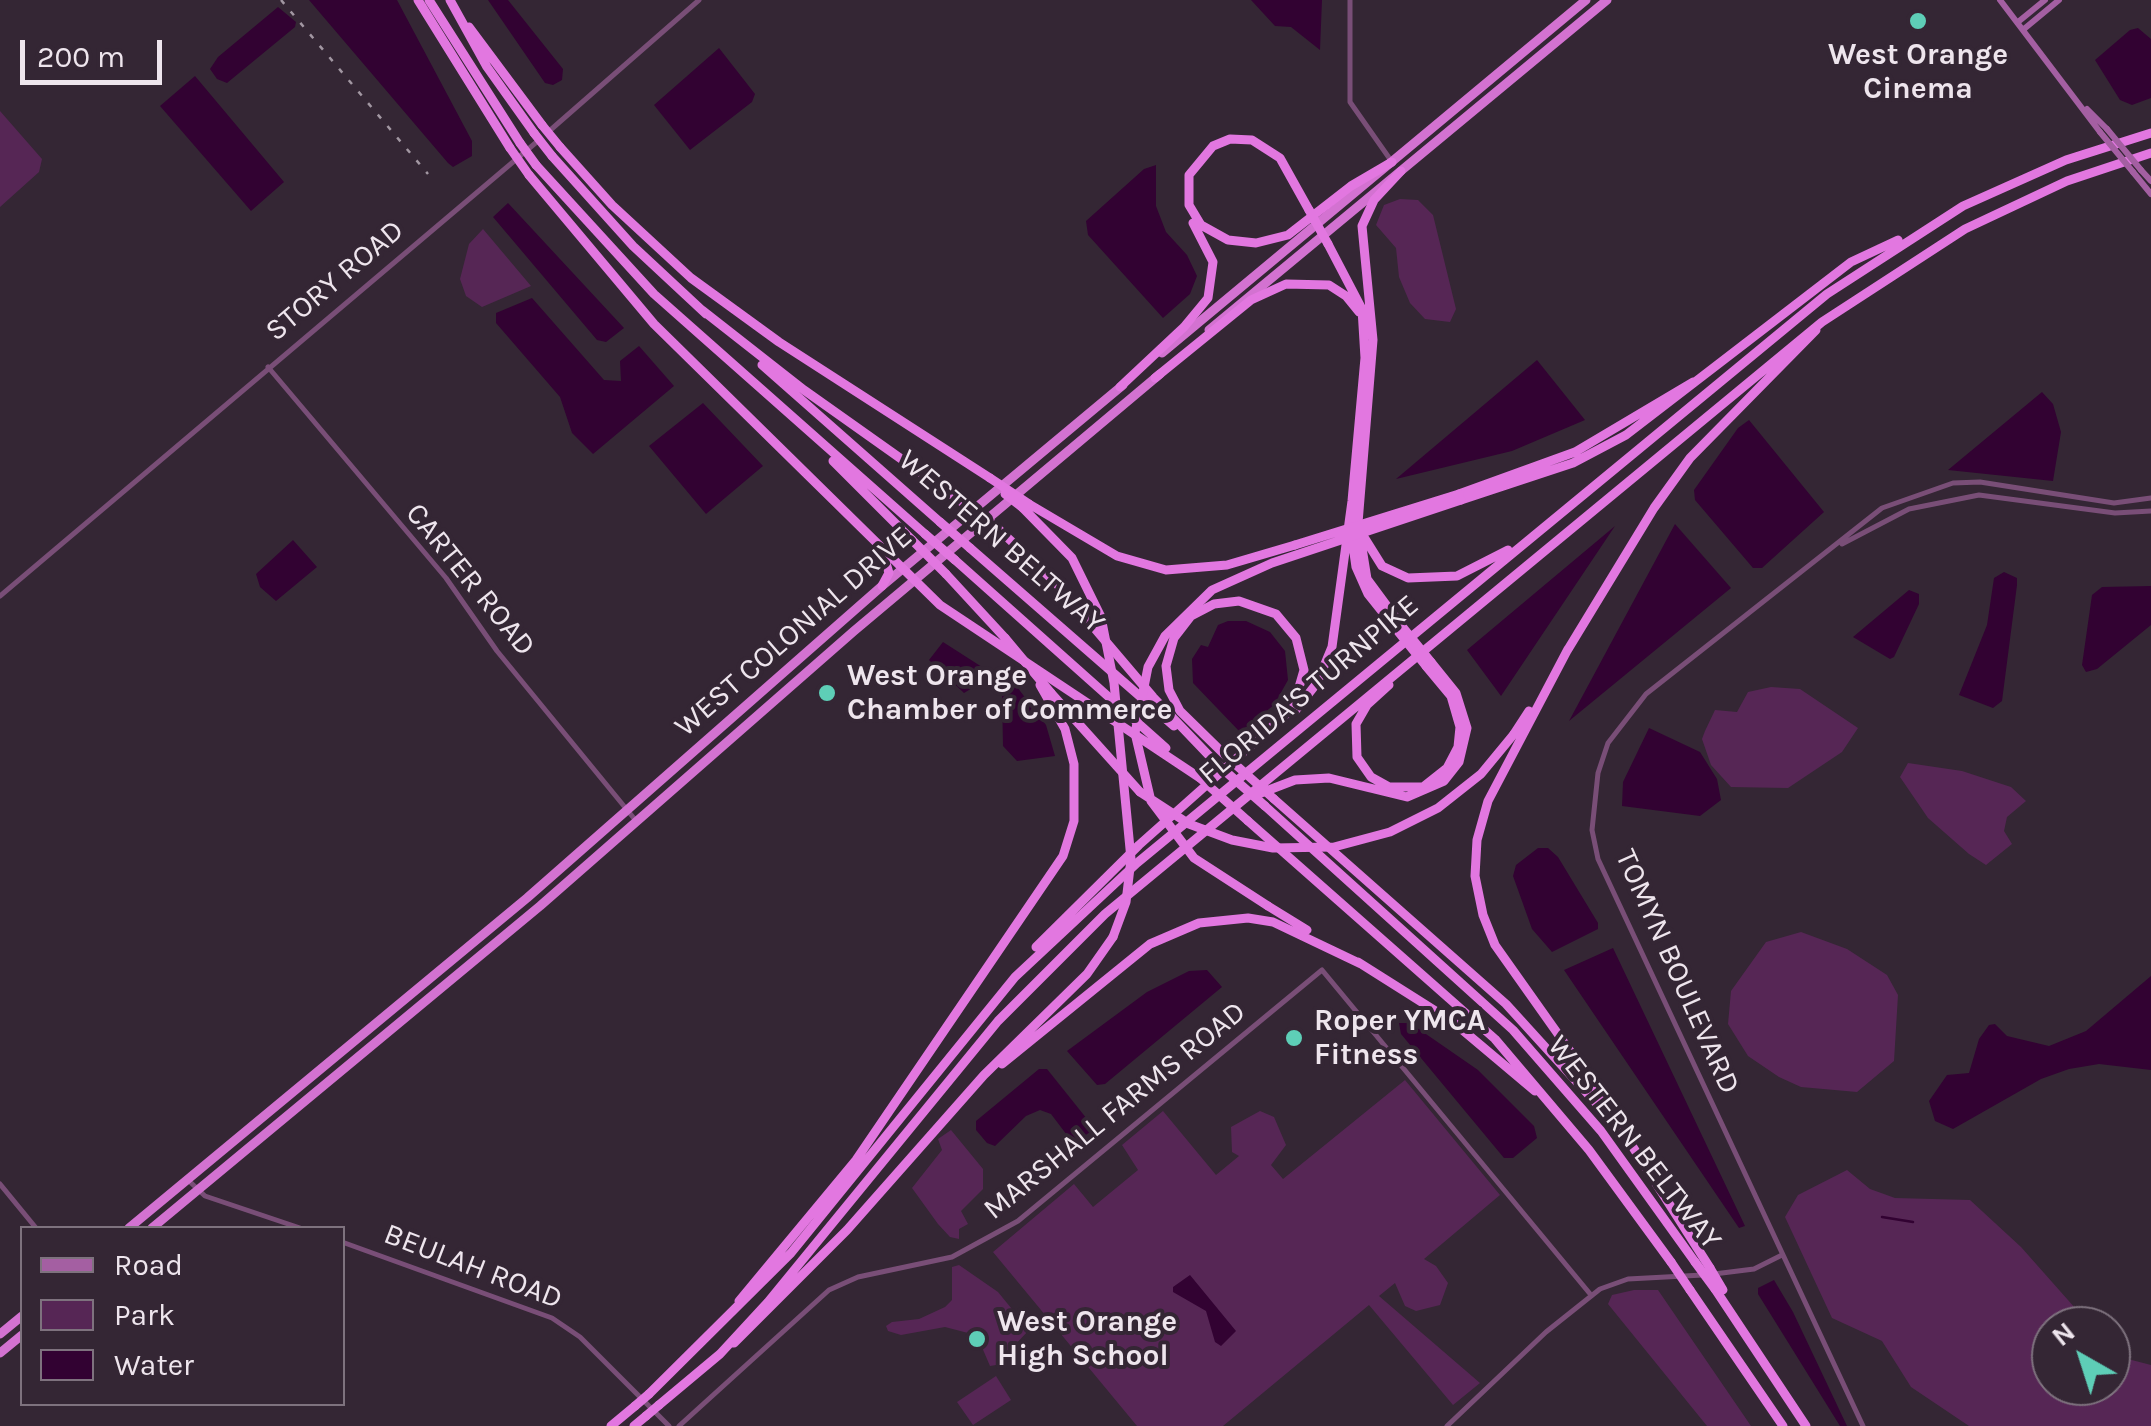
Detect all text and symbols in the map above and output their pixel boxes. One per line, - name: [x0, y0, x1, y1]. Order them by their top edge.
- marker: West Orange Cinema: [1907, 10, 1929, 32]
- scale bar: [25, 20, 168, 82]
- place label: West Orange Cinema: [1828, 37, 2008, 108]
- text: 200 m: [37, 39, 125, 75]
- street label: STORY ROAD: [259, 213, 411, 349]
- street label: WESTERN BELTWAY: [890, 443, 1112, 641]
- street label: CARTER ROAD: [397, 496, 543, 664]
- street label: WEST COLONIAL DRIVE: [668, 519, 920, 745]
- street label: FLORIDA'S TURNPIKE: [1192, 588, 1426, 792]
- place label: West Orange Chamber of Commerce: [847, 658, 1172, 728]
- marker: West Orange Chamber of Commerce: [816, 682, 838, 704]
- street label: TOMYN BOULEVARD: [1607, 844, 1747, 1100]
- street label: MARSHALL FARMS ROAD: [977, 994, 1253, 1228]
- place label: Roper YMCA Fitness: [1314, 1003, 1485, 1074]
- marker: Roper YMCA Fitness: [1283, 1027, 1305, 1049]
- street label: WESTERN BELTWAY: [1539, 1029, 1729, 1257]
- street label: BEULAH ROAD: [379, 1216, 567, 1318]
- legend: [20, 1226, 345, 1406]
- text: Road: [114, 1247, 183, 1283]
- text: Park: [114, 1297, 175, 1333]
- place label: West Orange High School: [997, 1304, 1177, 1374]
- north arrow: [2031, 1306, 2131, 1406]
- text: N: [2045, 1315, 2081, 1353]
- marker: West Orange High School: [966, 1328, 988, 1350]
- text: Water: [114, 1347, 194, 1383]

